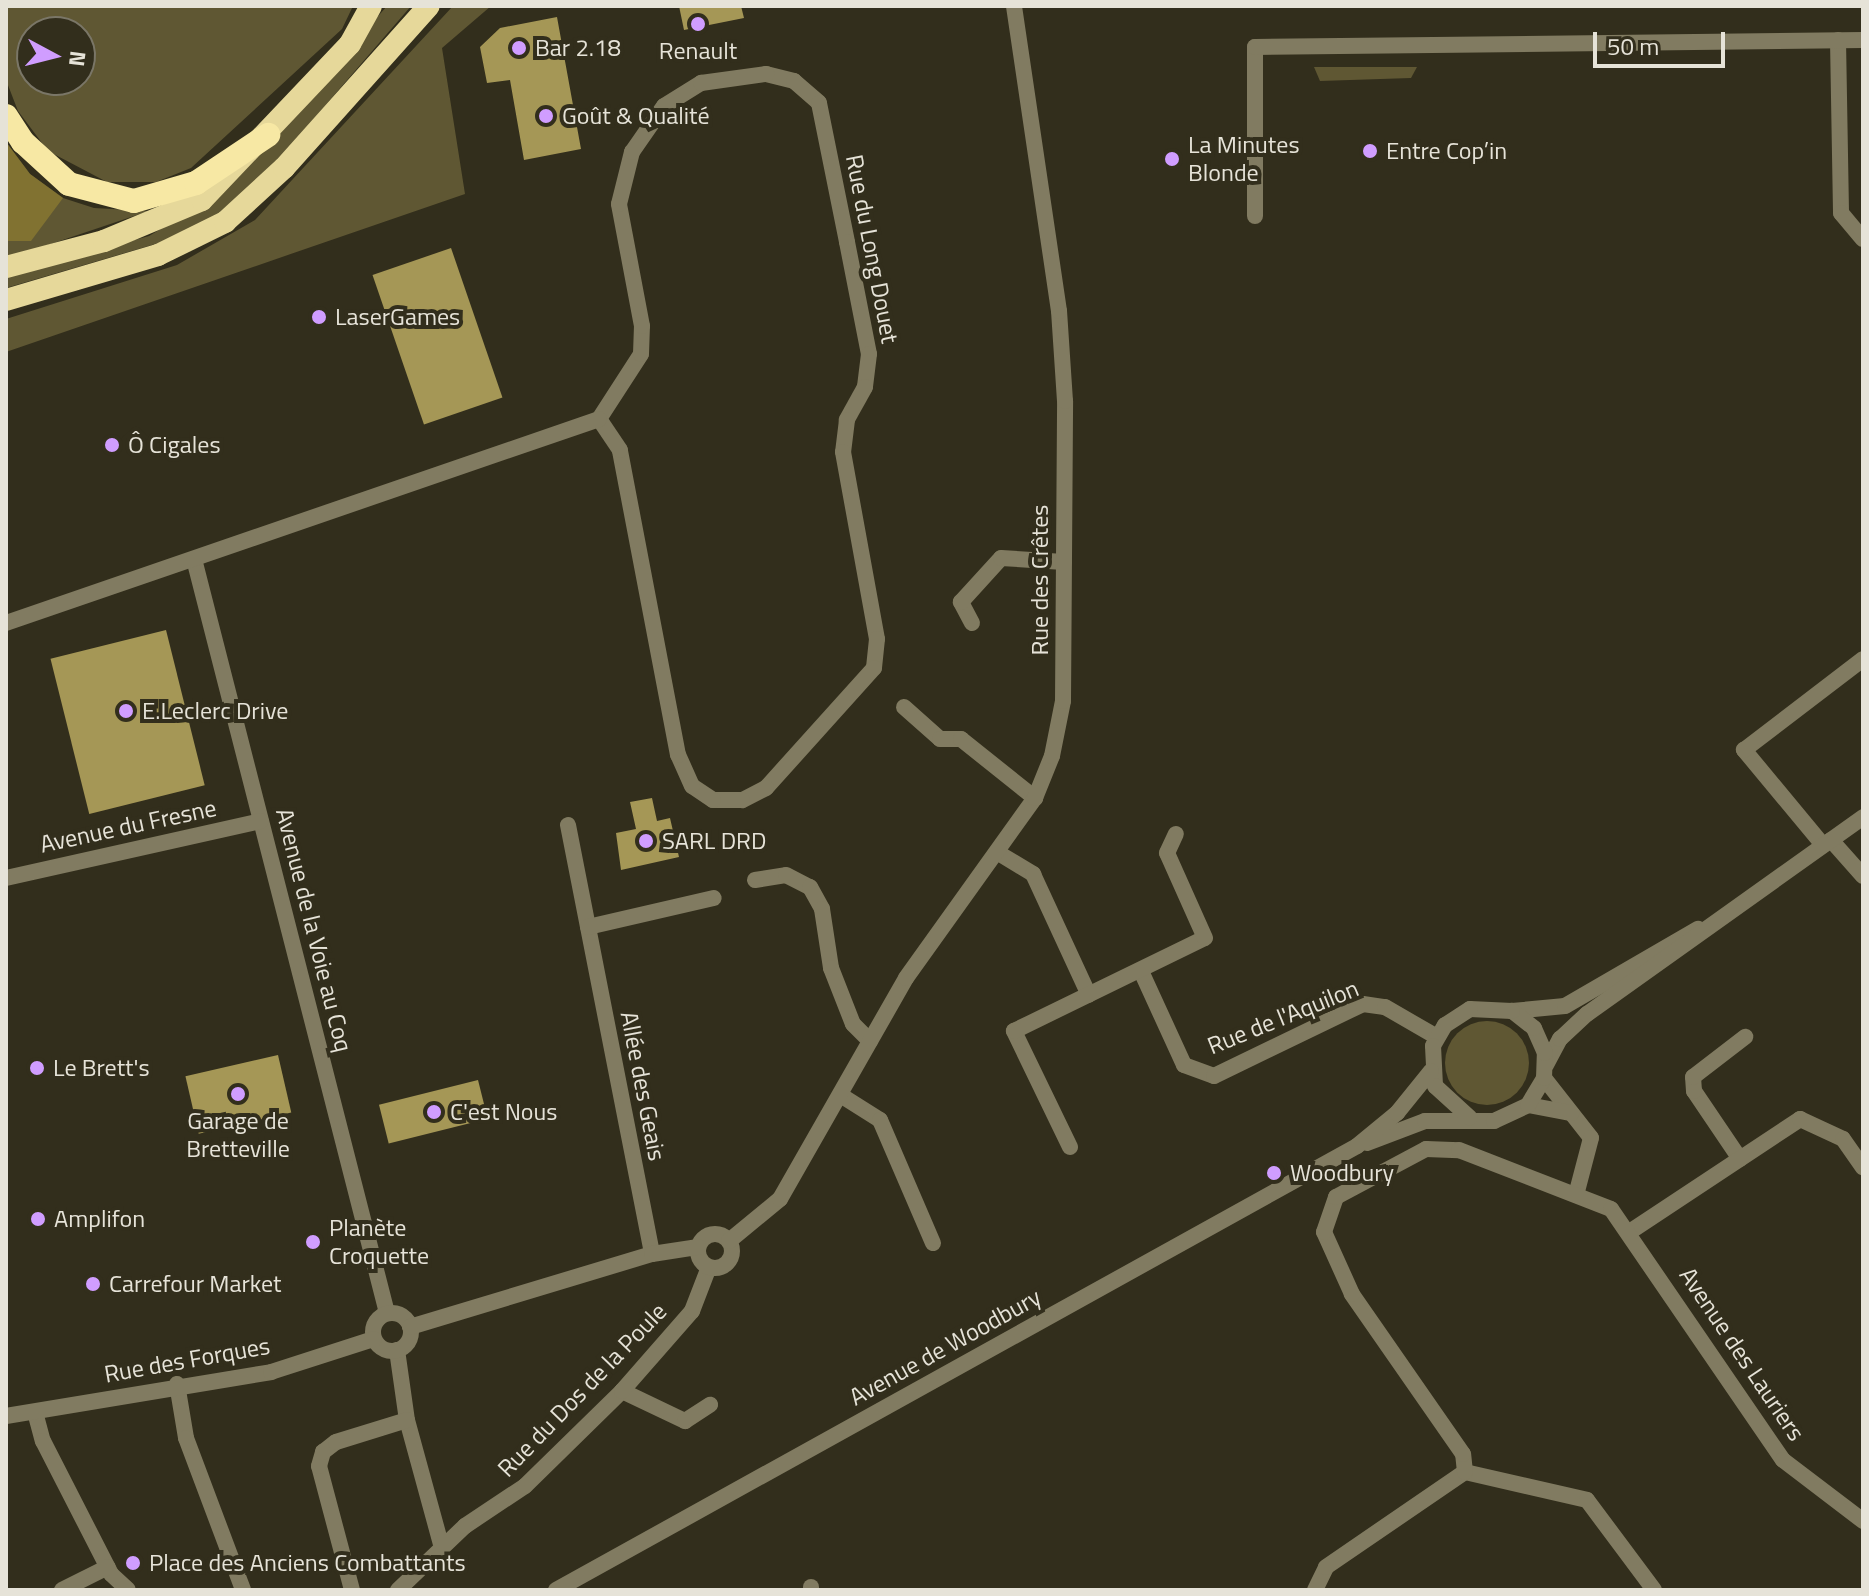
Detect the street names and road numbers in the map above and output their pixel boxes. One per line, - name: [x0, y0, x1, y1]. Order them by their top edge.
- street label: Rue du Long Douet: [840, 152, 904, 346]
- street label: Rue des Crêtes: [1026, 505, 1054, 655]
- street label: Avenue du Fresne: [37, 793, 219, 859]
- street label: Avenue de la Voie au Coq: [270, 805, 358, 1055]
- street label: Rue de l'Aquilon: [1203, 974, 1363, 1060]
- street label: Allée des Geais: [614, 1009, 672, 1163]
- street label: Avenue des Lauriers: [1673, 1262, 1811, 1446]
- street label: Avenue de Woodbury: [844, 1282, 1046, 1412]
- street label: Rue du Dos de la Poule: [492, 1297, 672, 1483]
- street label: Rue des Forques: [102, 1331, 272, 1389]

